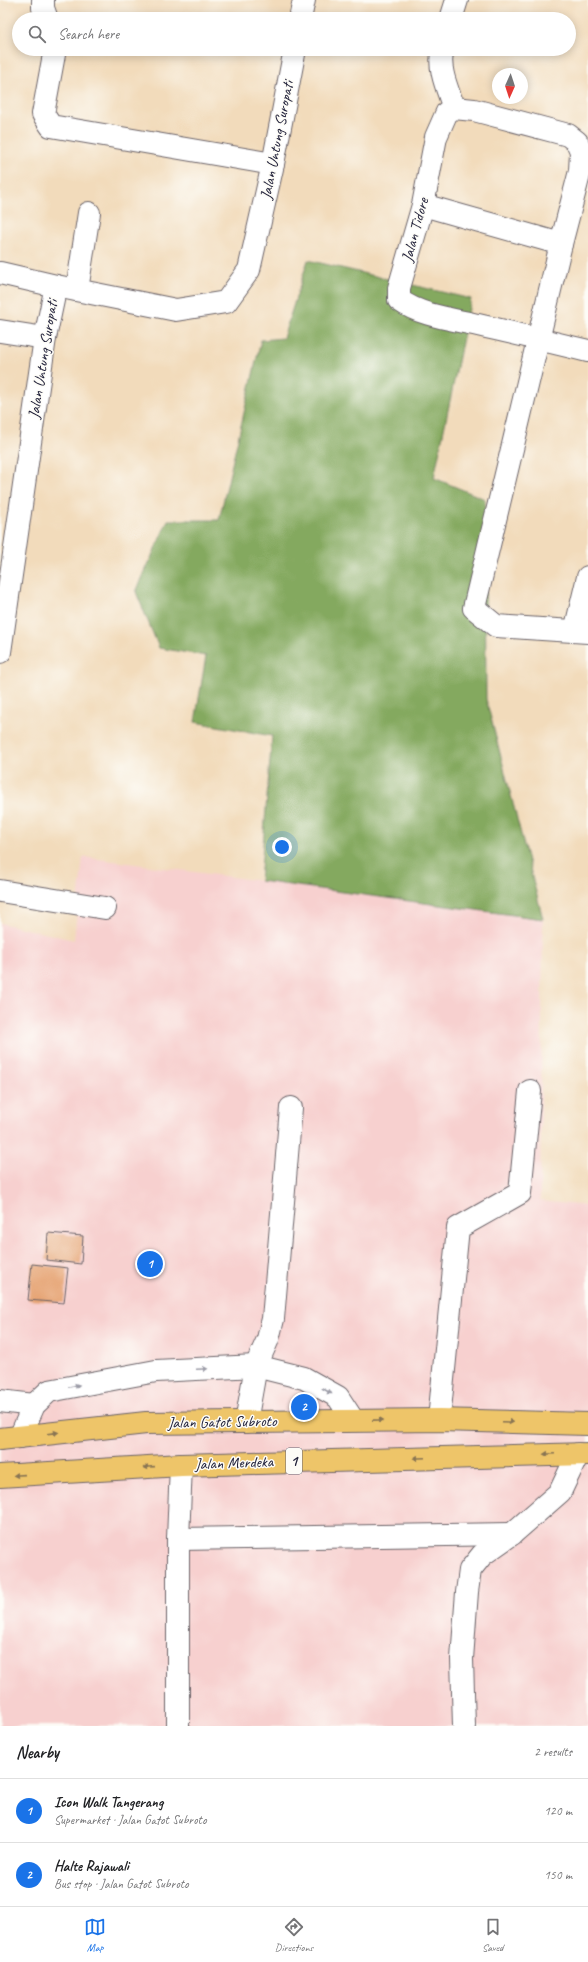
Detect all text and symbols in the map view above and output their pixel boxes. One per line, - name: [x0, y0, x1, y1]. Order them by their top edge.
- search box: [12, 12, 576, 56]
- icon: search: [26, 23, 48, 45]
- text: Search here: [58, 25, 119, 44]
- north arrow: [492, 68, 528, 104]
- street label: Jalan Untung Suropati: [255, 77, 299, 202]
- street label: Jalan Tidore: [397, 194, 434, 265]
- street label: Jalan Untung Suropati: [24, 296, 63, 421]
- your location: [272, 837, 292, 857]
- pin: 1: [137, 1249, 163, 1279]
- one-way arrow: [196, 1365, 208, 1372]
- one-way arrow: [68, 1383, 80, 1389]
- one-way arrow: [321, 1388, 333, 1395]
- pin: 2: [291, 1392, 317, 1422]
- street label: Jalan Gatot Subroto: [166, 1411, 278, 1433]
- one-way arrow: [372, 1417, 385, 1423]
- one-way arrow: [502, 1418, 514, 1425]
- one-way arrow: [47, 1430, 59, 1437]
- road number: 1: [286, 1448, 302, 1474]
- one-way arrow: [543, 1451, 555, 1458]
- street label: Jalan Merdeka: [194, 1452, 275, 1474]
- one-way arrow: [412, 1455, 425, 1461]
- one-way arrow: [143, 1463, 155, 1470]
- one-way arrow: [13, 1471, 25, 1478]
- text: Nearby: [16, 1742, 59, 1763]
- text: 2 results: [534, 1744, 572, 1760]
- text: Icon Walk Tangerang: [54, 1793, 163, 1812]
- text: 1: [26, 1803, 32, 1819]
- text: 120 m: [544, 1803, 572, 1819]
- text: Supermarket · Jalan Gatot Subroto: [54, 1812, 206, 1828]
- text: Halte Rajawali: [54, 1857, 129, 1876]
- text: 2: [26, 1867, 32, 1883]
- text: 150 m: [544, 1867, 572, 1883]
- text: Bus stop · Jalan Gatot Subroto: [54, 1876, 189, 1892]
- tab: Map: [84, 1916, 106, 1954]
- tab: Directions: [275, 1916, 313, 1954]
- tab: Saved: [482, 1916, 504, 1954]

